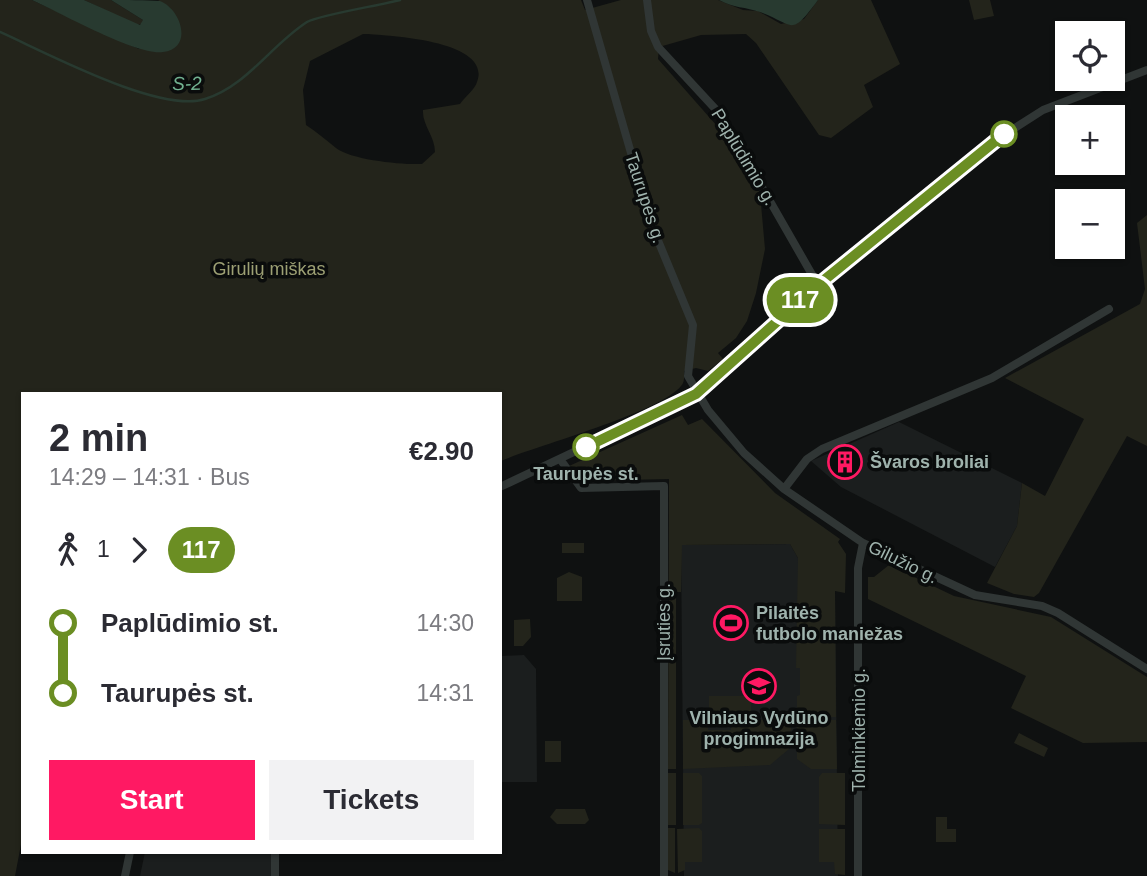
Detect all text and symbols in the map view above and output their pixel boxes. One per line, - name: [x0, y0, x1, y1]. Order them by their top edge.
- map controls: [1055, 21, 1125, 259]
- button: locate: [1055, 21, 1125, 91]
- water label: S-2: [172, 73, 202, 94]
- street label: Paplūdimio g.: [707, 105, 781, 209]
- button: +: [1055, 105, 1125, 175]
- unlabelled marker: [991, 121, 1017, 147]
- street label: Taurupės g.: [621, 150, 669, 246]
- button: −: [1055, 189, 1125, 259]
- park label: Girulių miškas: [212, 259, 326, 279]
- line badge: 117: [760, 277, 840, 323]
- text: 117: [781, 286, 819, 313]
- text: 2 min: [49, 417, 148, 459]
- marker: Taurupės st.: [573, 434, 599, 460]
- text: €2.90: [409, 436, 474, 466]
- building icon: Švaros broliai: [826, 443, 864, 481]
- place label: Švaros broliai: [870, 451, 989, 472]
- text: 14:29 – 14:31 · Bus: [49, 464, 250, 490]
- place label: Taurupės st.: [533, 464, 639, 484]
- icon: walk: [49, 531, 87, 569]
- icon: forward: [120, 531, 158, 569]
- text: 1: [97, 536, 110, 562]
- text: 117: [182, 536, 221, 563]
- street label: Gilužio g.: [865, 537, 941, 587]
- street label: Įsruties g.: [654, 583, 674, 661]
- place label: Pilaitės futbolo maniežas: [756, 603, 903, 644]
- sports icon: Pilaitės futbolo maniežas: [712, 604, 750, 642]
- text: Paplūdimio st.: [101, 608, 279, 638]
- text: 14:30: [416, 610, 474, 636]
- school or university icon: Vilniaus Vydūno progimnazija: [740, 667, 778, 705]
- street label: Tolminkiemio g.: [849, 668, 869, 792]
- text: Taurupės st.: [101, 678, 254, 708]
- text: 14:31: [416, 680, 474, 706]
- place label: Vilniaus Vydūno progimnazija: [689, 708, 829, 749]
- button: Start: [49, 760, 255, 840]
- button: Tickets: [269, 760, 474, 840]

